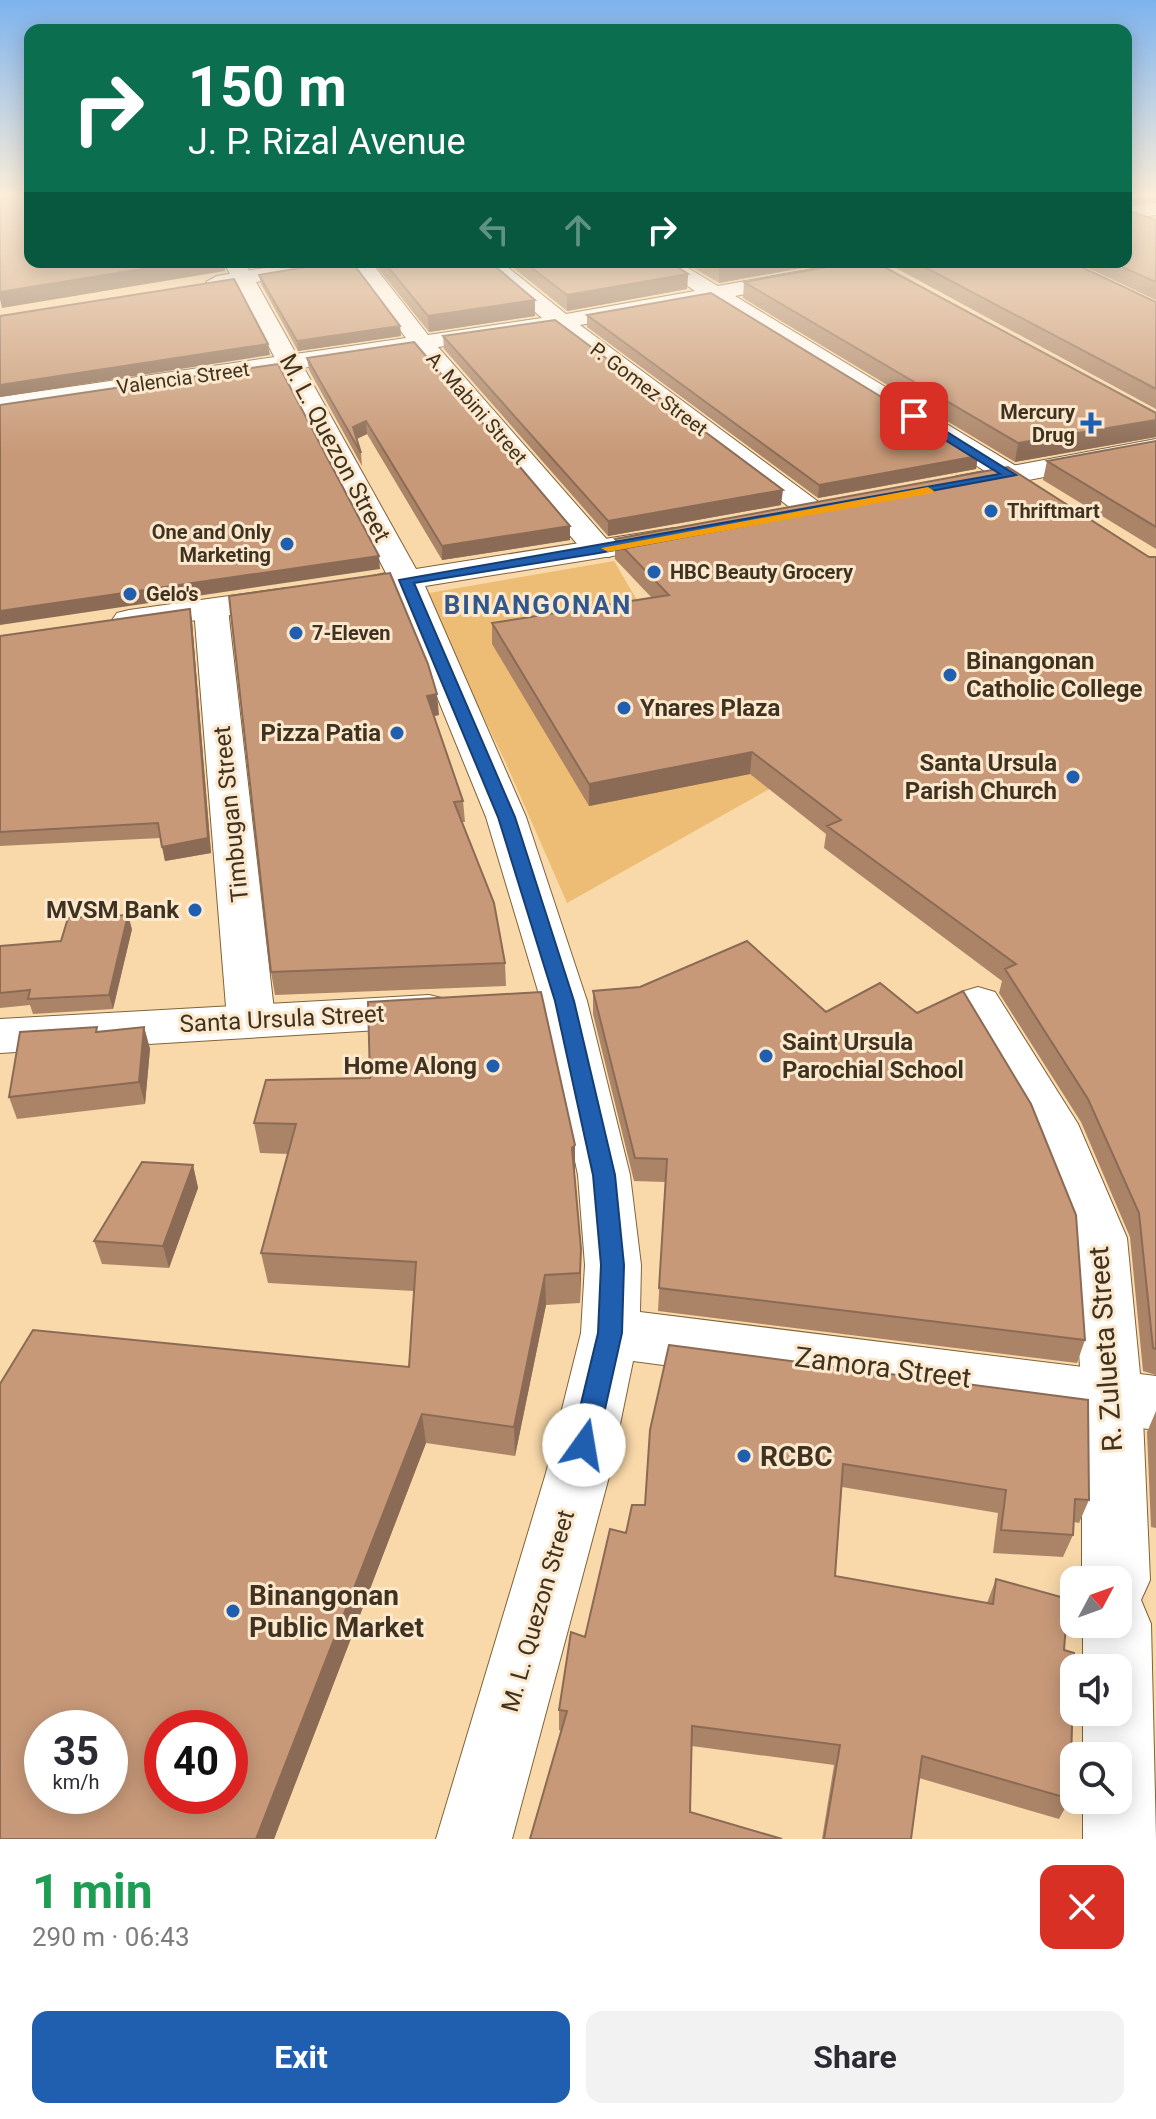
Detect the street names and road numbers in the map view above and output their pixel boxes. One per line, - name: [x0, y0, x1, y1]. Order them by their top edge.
- street label: P. Gomez Street: [586, 337, 712, 441]
- street label: A. Mabini Street: [422, 347, 532, 469]
- street label: M. L. Quezon Street: [274, 349, 396, 547]
- street label: Valencia Street: [115, 357, 251, 399]
- street label: Timbugan Street: [208, 724, 254, 903]
- street label: Santa Ursula Street: [179, 1000, 385, 1038]
- street label: R. Zulueta Street: [1082, 1245, 1129, 1453]
- street label: Zamora Street: [793, 1340, 973, 1395]
- street label: M. L. Quezon Street: [496, 1507, 580, 1715]

